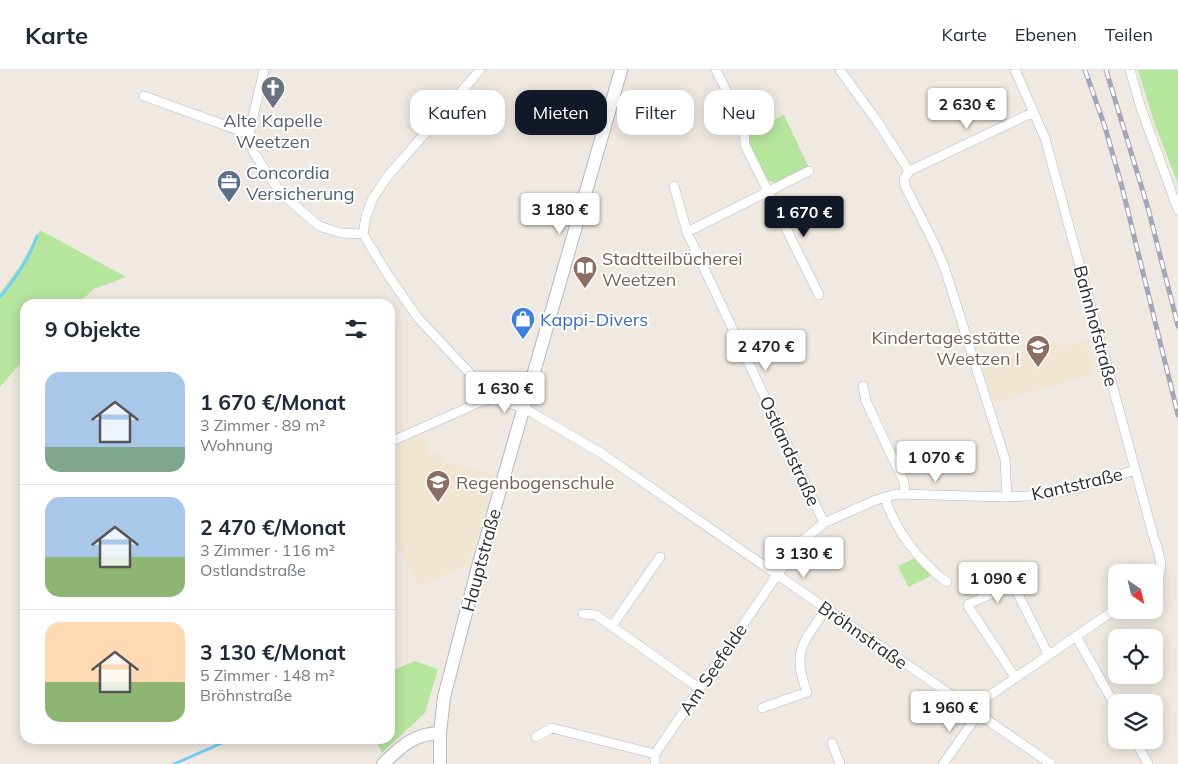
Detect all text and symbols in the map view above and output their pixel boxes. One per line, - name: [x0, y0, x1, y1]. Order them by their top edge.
- text: Karte: [25, 20, 88, 50]
- text: Karte: [941, 23, 987, 46]
- text: Ebenen: [1015, 23, 1077, 46]
- text: Teilen: [1105, 23, 1153, 46]
- church icon: Alte Kapelle Weetzen: [260, 75, 286, 109]
- pin: 2 630 €: [921, 88, 1013, 130]
- chip: Kaufen: [410, 90, 505, 135]
- chip: Mieten: [515, 90, 607, 135]
- chip: Filter: [617, 90, 694, 135]
- chip: Neu: [704, 90, 774, 135]
- text: 2 630 €: [939, 94, 995, 114]
- place label: Alte Kapelle Weetzen: [223, 109, 323, 153]
- place label: Concordia Versicherung: [246, 161, 355, 205]
- office icon: Concordia Versicherung: [216, 169, 242, 203]
- pin: 3 180 €: [514, 192, 606, 235]
- pin: 1 670 €: [758, 196, 850, 238]
- text: 3 180 €: [532, 199, 588, 219]
- text: 1 670 €: [776, 202, 832, 222]
- place label: Stadtteilbücherei Weetzen: [602, 247, 743, 291]
- library icon: Stadtteilbücherei Weetzen: [572, 255, 598, 289]
- street label: Bahnhofstraße: [1069, 263, 1123, 389]
- shop icon: Kappi-Divers: [510, 306, 536, 340]
- place label: Kappi-Divers: [540, 308, 648, 331]
- icon: filters: [342, 315, 370, 343]
- text: 9 Objekte: [45, 316, 141, 342]
- place label: Kindertagesstätte Weetzen I: [871, 326, 1020, 370]
- pin: 2 470 €: [720, 330, 812, 372]
- school or university icon: Kindertagesstätte Weetzen I: [1025, 334, 1051, 368]
- text: 2 470 €: [738, 336, 794, 356]
- pin: 1 630 €: [459, 372, 551, 414]
- text: 1 630 €: [477, 378, 533, 398]
- text: 1 670 €/Monat: [200, 389, 346, 415]
- icon: home: [85, 392, 145, 452]
- street label: Ostlandstraße: [754, 392, 826, 510]
- text: 3 Zimmer · 89 m²: [200, 415, 325, 435]
- text: Wohnung: [200, 435, 273, 455]
- pin: 1 070 €: [890, 440, 982, 483]
- text: 1 070 €: [908, 447, 964, 467]
- street label: Kantstraße: [1029, 462, 1125, 506]
- school or university icon: Regenbogenschule: [425, 469, 451, 503]
- place label: Regenbogenschule: [456, 471, 614, 494]
- street label: Hauptstraße: [456, 506, 506, 614]
- text: 2 470 €/Monat: [200, 514, 346, 540]
- icon: home: [85, 517, 145, 577]
- pin: 3 130 €: [758, 536, 850, 579]
- text: 3 Zimmer · 116 m²: [200, 540, 335, 560]
- text: 3 130 €: [776, 543, 832, 563]
- text: Ostlandstraße: [200, 560, 306, 580]
- pin: 1 090 €: [952, 562, 1044, 604]
- north arrow: [1108, 564, 1162, 619]
- map controls: [1108, 564, 1163, 749]
- text: 1 090 €: [970, 568, 1026, 588]
- street label: Bröhnstraße: [814, 596, 912, 674]
- street label: Am Seefelde: [674, 619, 752, 719]
- button: locate: [1108, 629, 1163, 684]
- text: 3 130 €/Monat: [200, 639, 346, 665]
- icon: home: [85, 642, 145, 702]
- text: 5 Zimmer · 148 m²: [200, 665, 335, 685]
- text: Bröhnstraße: [200, 685, 292, 705]
- pin: 1 960 €: [904, 690, 996, 733]
- button: layers: [1108, 694, 1163, 749]
- text: 1 960 €: [922, 697, 978, 717]

